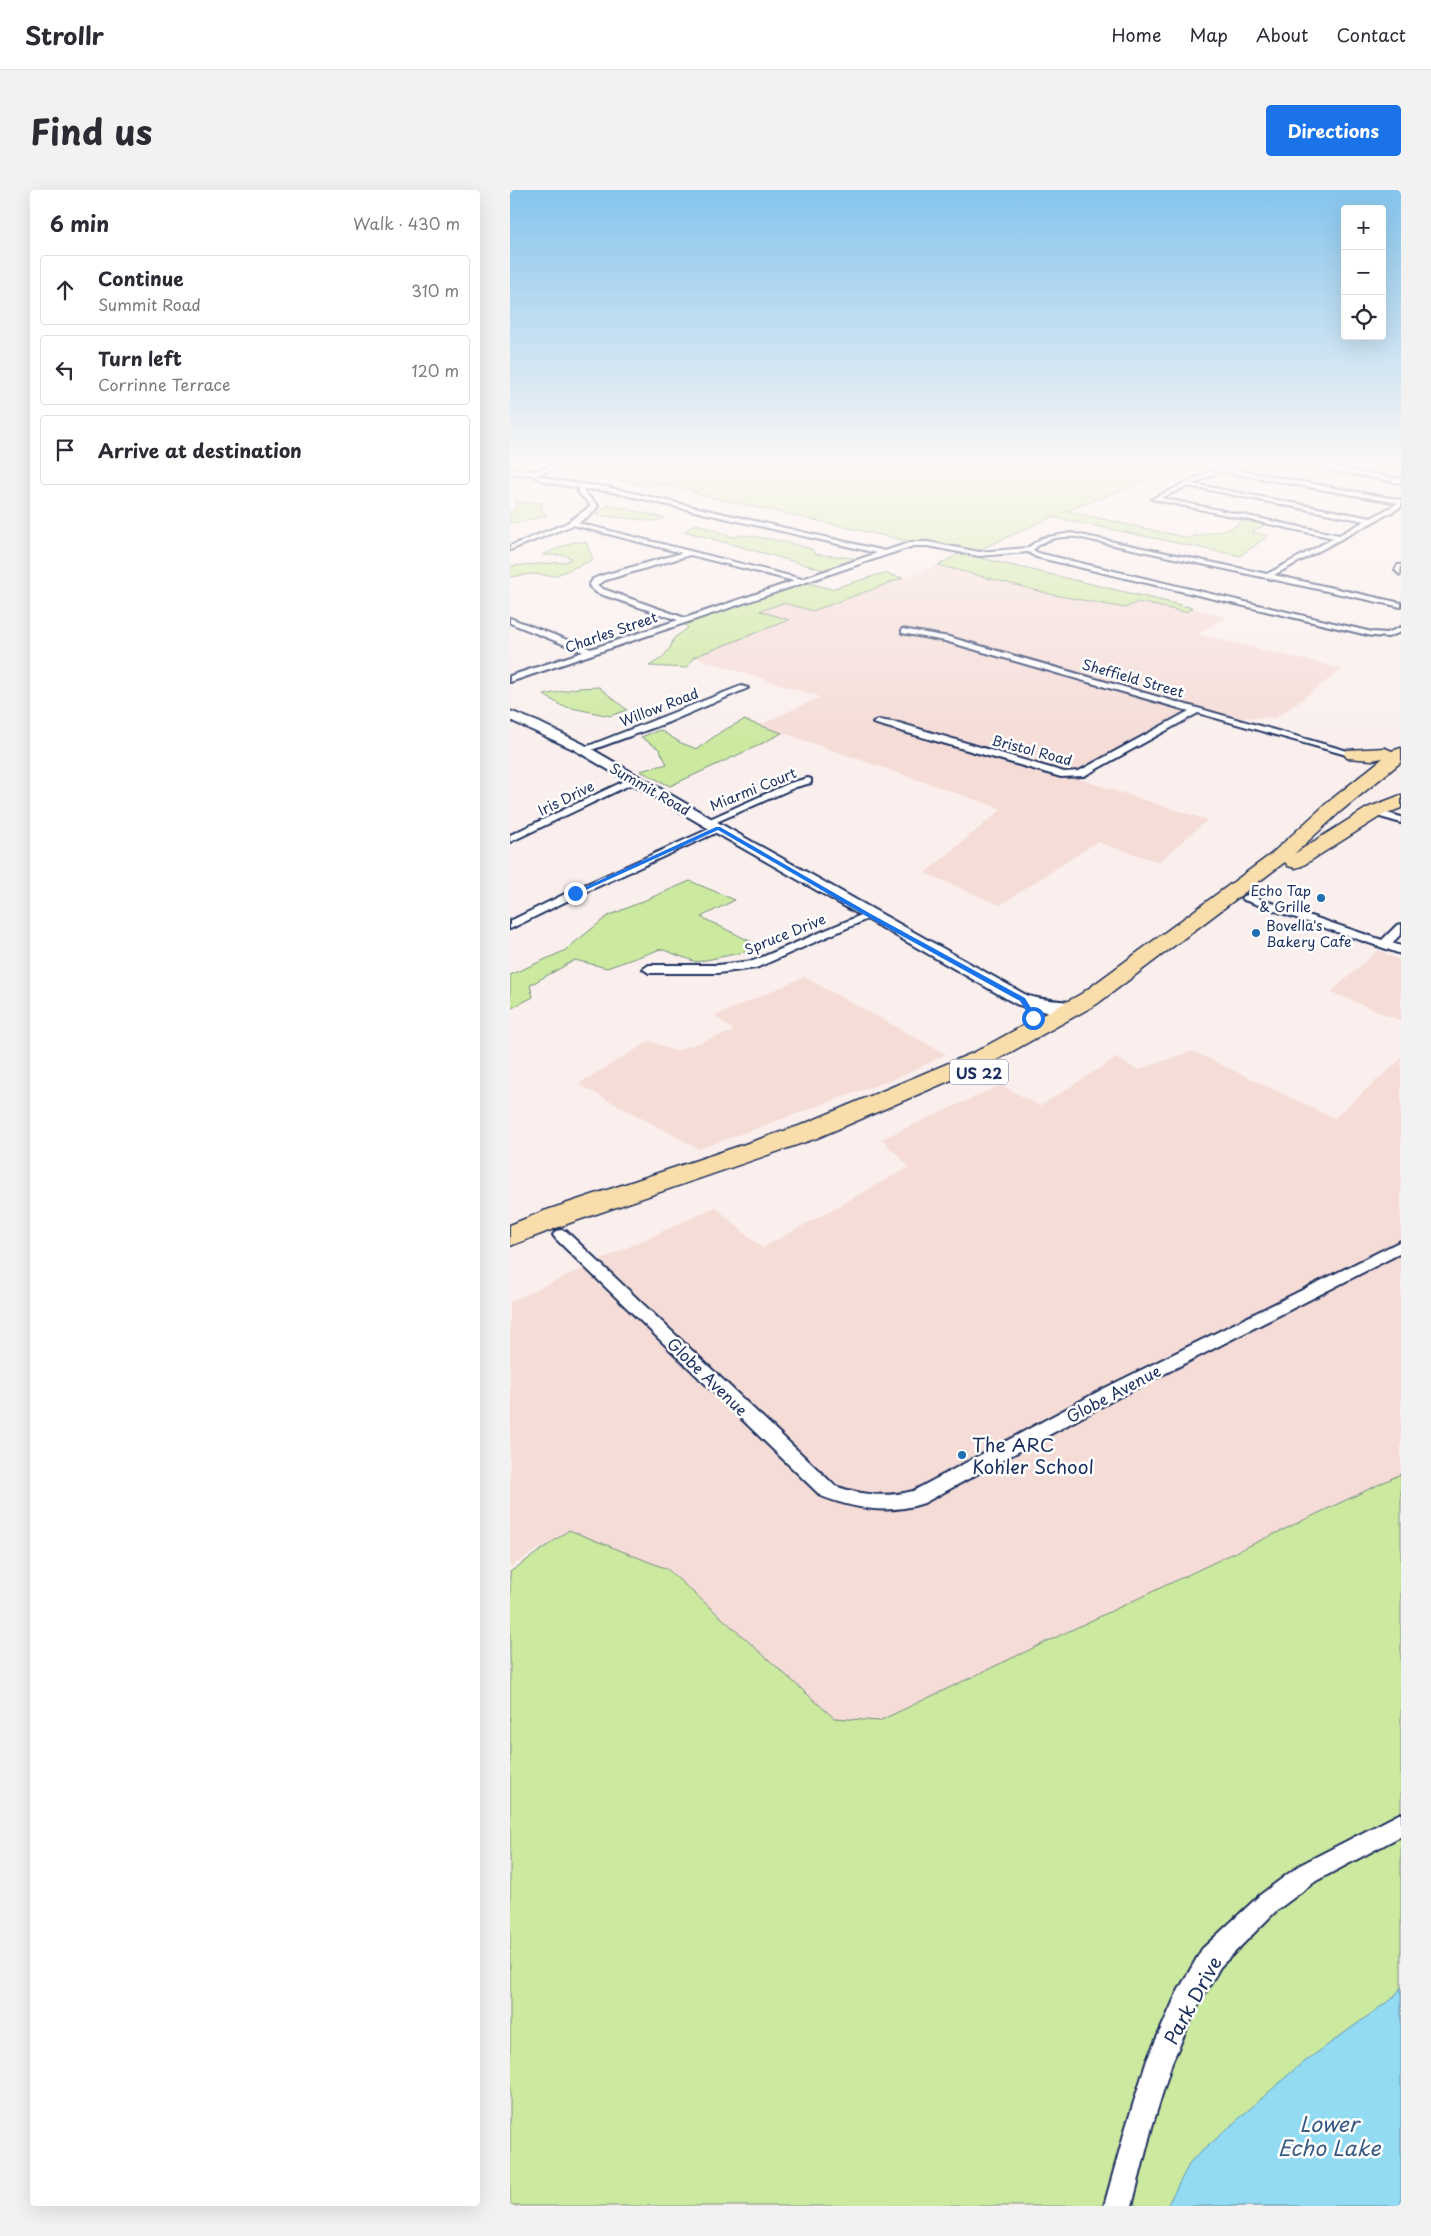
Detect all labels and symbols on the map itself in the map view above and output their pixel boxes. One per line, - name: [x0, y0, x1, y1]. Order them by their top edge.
- street label: Charles Street: [562, 606, 660, 658]
- street label: Sheffield Street: [1080, 653, 1187, 703]
- street label: Willow Road: [617, 682, 701, 732]
- street label: Bristol Road: [989, 729, 1075, 771]
- street label: Summit Road: [606, 757, 694, 821]
- street label: Miarmi Court: [707, 762, 800, 816]
- street label: Iris Drive: [534, 775, 598, 821]
- place label: Echo Tap & Grille: [1250, 880, 1311, 917]
- route end: [564, 882, 587, 905]
- marker: Echo Tap & Grille: [1315, 892, 1327, 904]
- street label: Spruce Drive: [741, 908, 829, 960]
- place label: Bovella's Bakery Cafe: [1266, 915, 1351, 952]
- marker: Bovella's Bakery Cafe: [1250, 927, 1262, 939]
- route start: [1022, 1007, 1045, 1030]
- road number: US 22: [950, 1060, 1008, 1084]
- street label: Globe Avenue: [662, 1331, 754, 1421]
- street label: Globe Avenue: [1062, 1358, 1165, 1428]
- place label: The ARC Kohler School: [972, 1430, 1094, 1480]
- marker: The ARC Kohler School: [956, 1449, 968, 1461]
- street label: Park Drive: [1156, 1951, 1228, 2049]
- water label: Lower Echo Lake: [1278, 2107, 1382, 2163]

